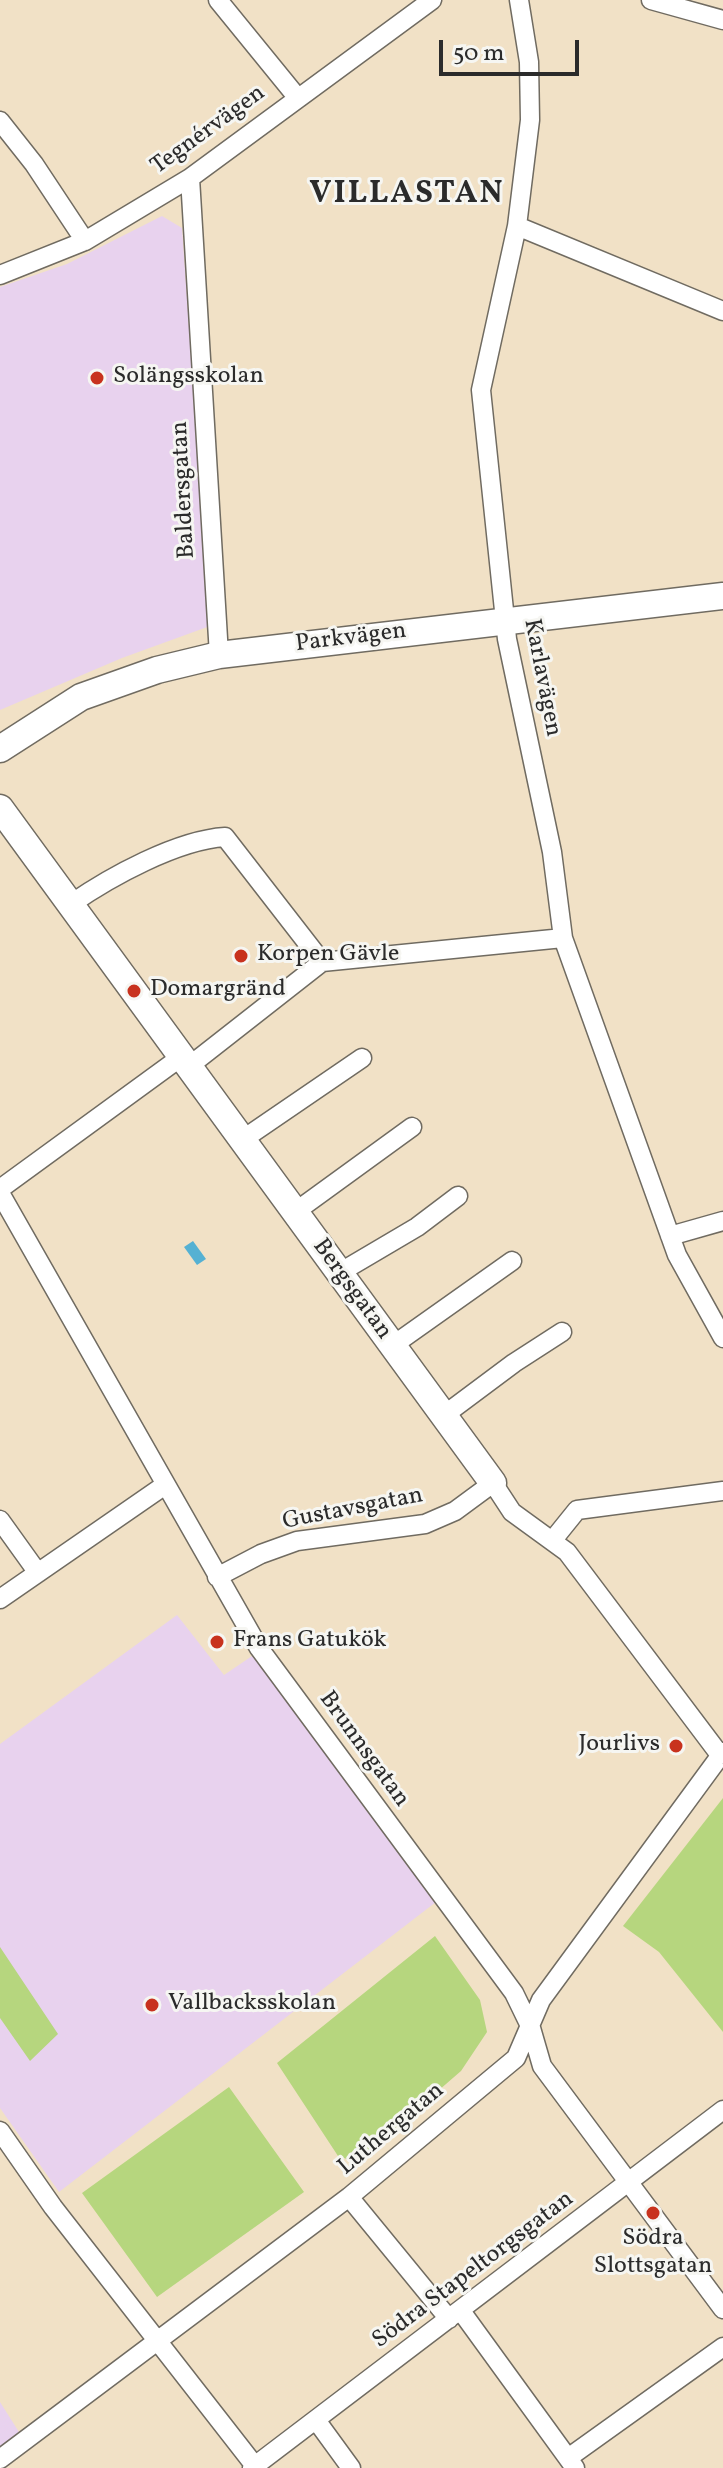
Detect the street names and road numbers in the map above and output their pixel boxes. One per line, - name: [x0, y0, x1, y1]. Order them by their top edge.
- street label: Tegnérvägen: [146, 80, 272, 182]
- street label: Baldersgatan: [167, 420, 203, 560]
- street label: Karlavägen: [515, 617, 567, 739]
- street label: Parkvägen: [294, 618, 408, 660]
- street label: Bergsgatan: [305, 1234, 397, 1346]
- street label: Gustavsgatan: [280, 1482, 426, 1538]
- street label: Brunnsgatan: [311, 1687, 415, 1813]
- street label: Luthergatan: [333, 2077, 451, 2183]
- street label: Södra Stapeltorgsgatan: [368, 2186, 580, 2356]

